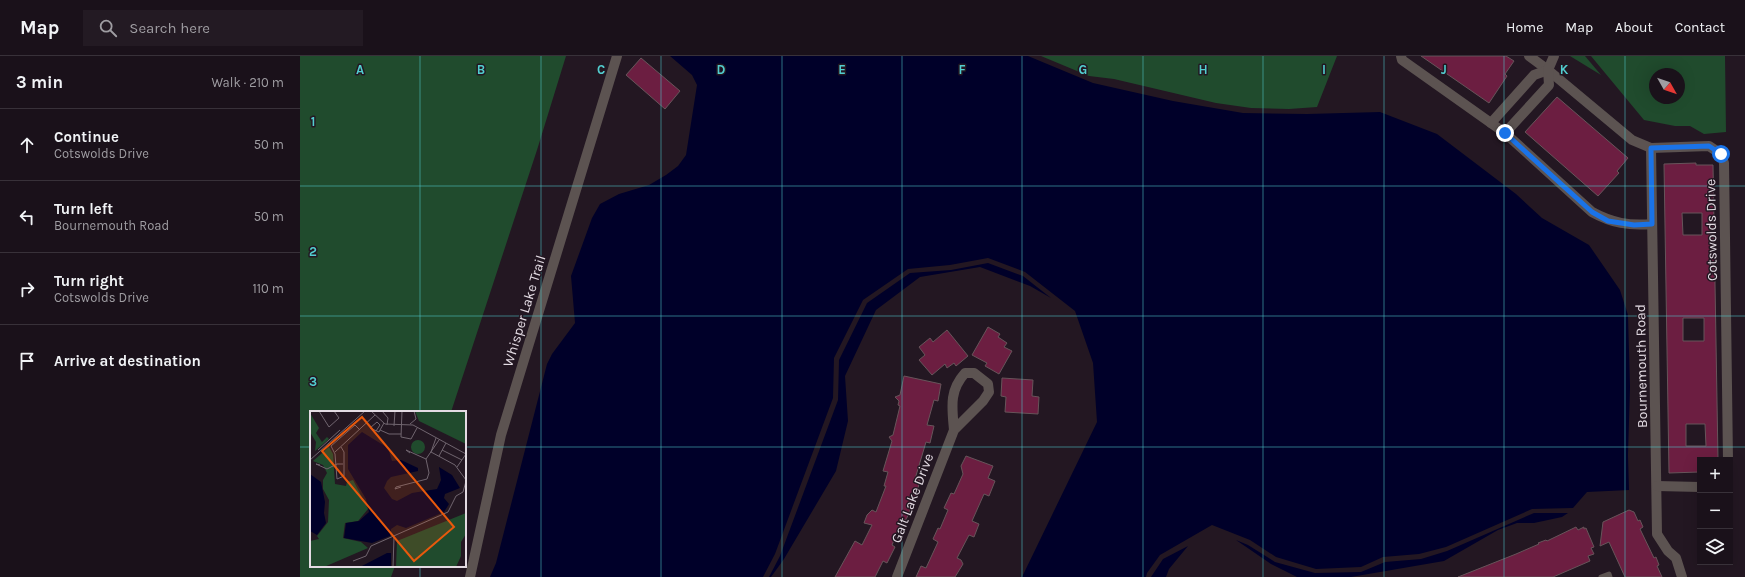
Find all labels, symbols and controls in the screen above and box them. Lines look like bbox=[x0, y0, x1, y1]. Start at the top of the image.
search box bbox=[83, 10, 363, 46]
text: Map bbox=[20, 17, 59, 39]
icon: search bbox=[97, 17, 119, 39]
text: Search here bbox=[129, 19, 210, 37]
text: Home bbox=[1506, 19, 1543, 36]
text: Map bbox=[1565, 19, 1593, 36]
text: About bbox=[1615, 19, 1653, 36]
text: Contact bbox=[1675, 19, 1725, 36]
text: A bbox=[356, 62, 364, 77]
text: B bbox=[477, 62, 485, 77]
text: C bbox=[597, 62, 605, 77]
text: D bbox=[717, 62, 726, 77]
text: E bbox=[838, 62, 846, 77]
text: F bbox=[958, 62, 966, 77]
text: G bbox=[1079, 62, 1087, 77]
text: H bbox=[1198, 62, 1208, 77]
text: I bbox=[1322, 62, 1326, 77]
text: J bbox=[1441, 62, 1447, 77]
text: K bbox=[1560, 62, 1569, 77]
north arrow bbox=[1649, 68, 1685, 104]
text: 3 min bbox=[16, 72, 63, 92]
text: Walk · 210 m bbox=[211, 75, 284, 90]
text: 1 bbox=[311, 114, 315, 129]
route end bbox=[1496, 124, 1514, 142]
text: Continue bbox=[54, 128, 119, 146]
icon: ahead bbox=[16, 134, 38, 156]
text: 50 m bbox=[254, 137, 284, 152]
route start bbox=[1712, 145, 1730, 163]
text: Cotswolds Drive bbox=[54, 146, 149, 161]
street label: Cotswolds Drive bbox=[1702, 179, 1721, 281]
text: Turn left bbox=[54, 200, 113, 218]
icon: left bbox=[16, 206, 38, 228]
text: 50 m bbox=[254, 209, 284, 224]
text: Bournemouth Road bbox=[54, 218, 169, 233]
text: 2 bbox=[309, 244, 317, 259]
street label: Whisper Lake Trail bbox=[499, 253, 550, 369]
text: Turn right bbox=[54, 272, 124, 290]
icon: right bbox=[16, 278, 38, 300]
text: 110 m bbox=[252, 281, 284, 296]
text: Cotswolds Drive bbox=[54, 290, 149, 305]
street label: Bournemouth Road bbox=[1632, 304, 1651, 428]
icon: arrive bbox=[16, 350, 38, 372]
text: Arrive at destination bbox=[54, 352, 201, 370]
text: 3 bbox=[309, 374, 317, 389]
inset map bbox=[310, 411, 466, 567]
street label: Galt Lake Drive bbox=[888, 451, 937, 545]
map controls bbox=[1697, 457, 1733, 565]
button: + bbox=[1697, 457, 1733, 493]
button: − bbox=[1697, 493, 1733, 529]
button: layers bbox=[1697, 529, 1733, 565]

